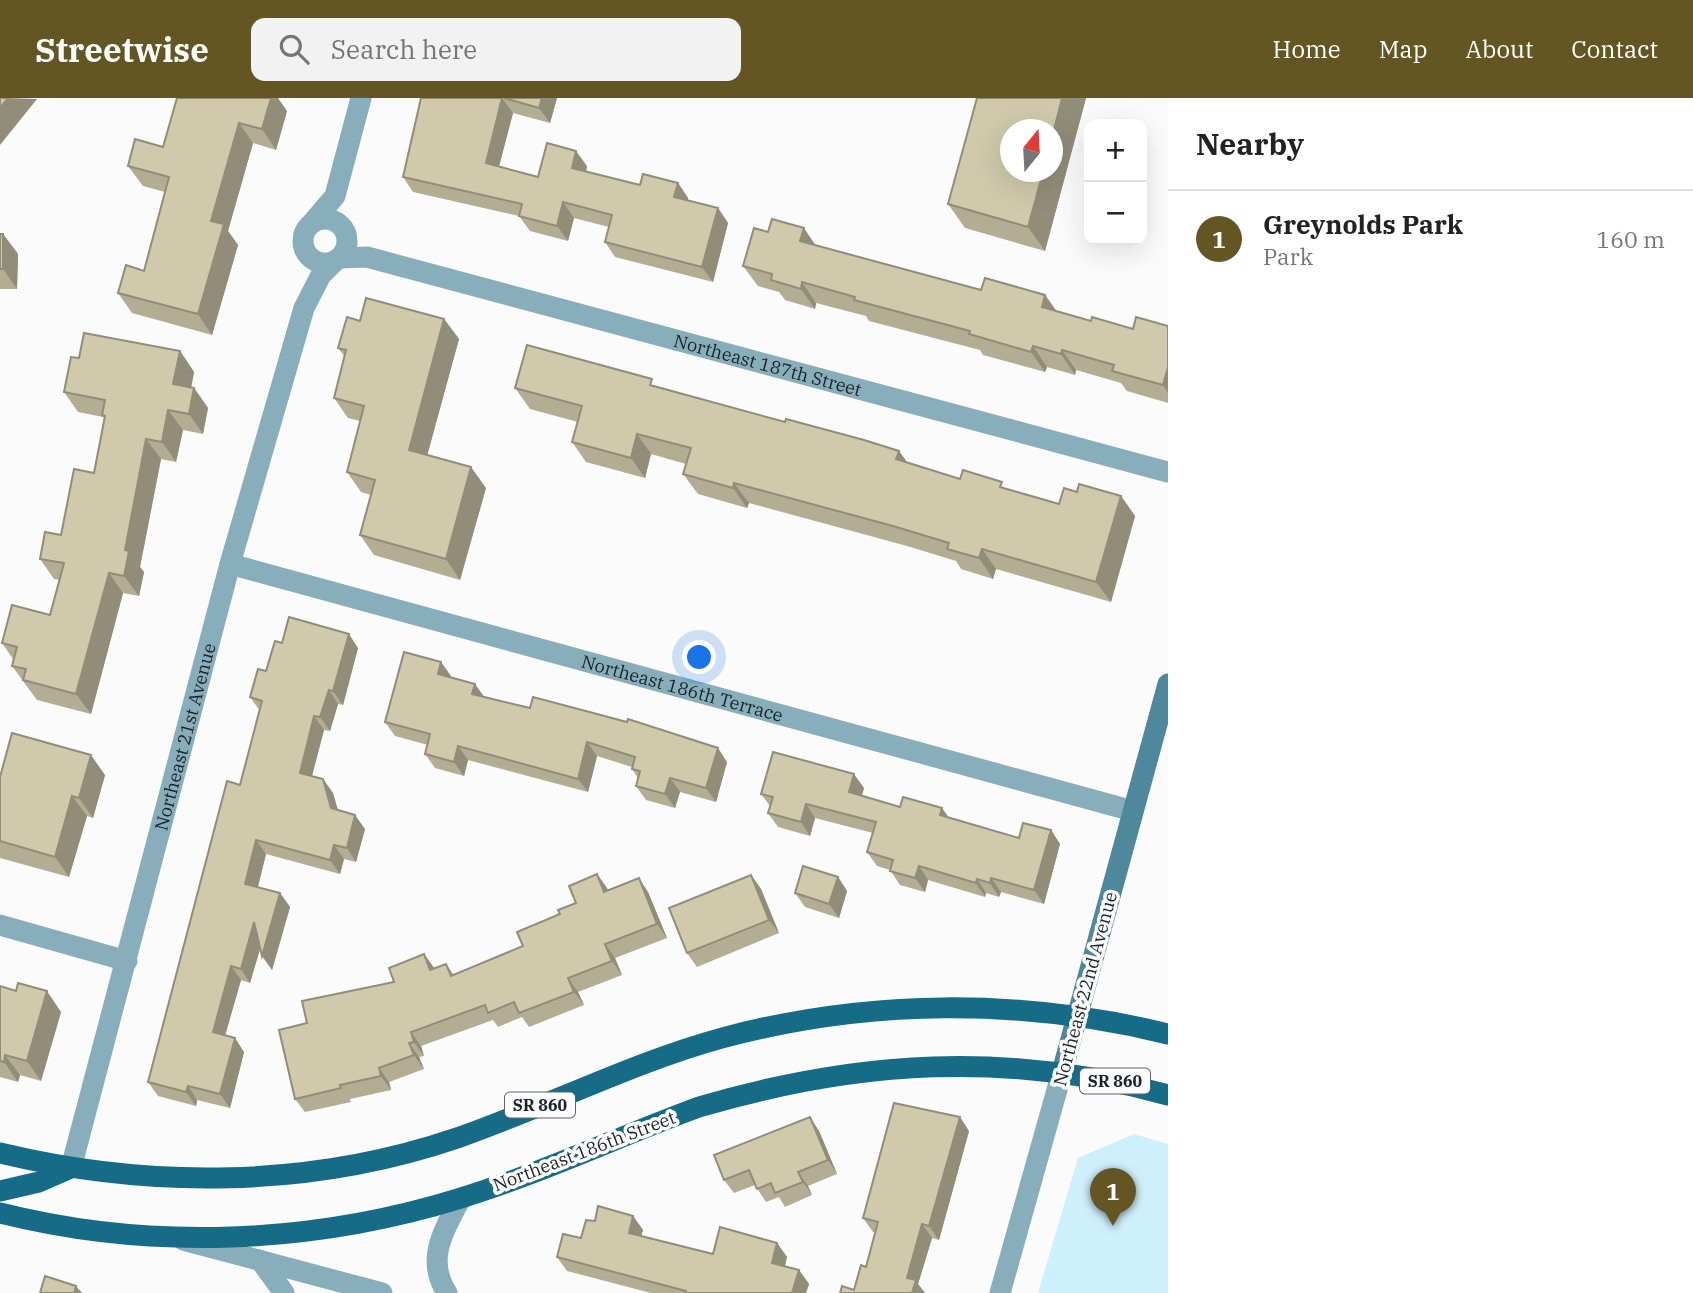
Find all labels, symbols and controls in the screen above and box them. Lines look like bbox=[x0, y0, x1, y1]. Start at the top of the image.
search box bbox=[251, 18, 741, 81]
text: Streetwise bbox=[35, 28, 209, 71]
icon: search bbox=[275, 30, 313, 68]
text: Search here bbox=[331, 32, 477, 66]
text: Home bbox=[1273, 33, 1341, 65]
text: Map bbox=[1379, 33, 1427, 65]
text: About bbox=[1465, 33, 1533, 65]
text: Contact bbox=[1571, 33, 1658, 65]
north arrow bbox=[1000, 119, 1063, 182]
map controls bbox=[1084, 119, 1147, 245]
button: + bbox=[1084, 119, 1147, 182]
text: Nearby bbox=[1196, 124, 1304, 163]
button: − bbox=[1084, 182, 1147, 245]
text: Greynolds Park bbox=[1263, 207, 1463, 241]
text: 1 bbox=[1212, 224, 1226, 254]
text: 160 m bbox=[1596, 224, 1665, 254]
text: Park bbox=[1263, 241, 1313, 271]
street label: Northeast 187th Street bbox=[671, 328, 864, 401]
your location bbox=[682, 640, 716, 674]
street label: Northeast 21st Avenue bbox=[149, 641, 220, 833]
street label: Northeast 186th Terrace bbox=[579, 649, 786, 726]
street label: Northeast 22nd Avenue bbox=[1048, 889, 1122, 1089]
road number: SR 860 bbox=[1080, 1068, 1150, 1093]
road number: SR 860 bbox=[505, 1093, 575, 1118]
street label: Northeast 186th Street bbox=[490, 1106, 678, 1196]
pin: 1 bbox=[1090, 1168, 1136, 1226]

